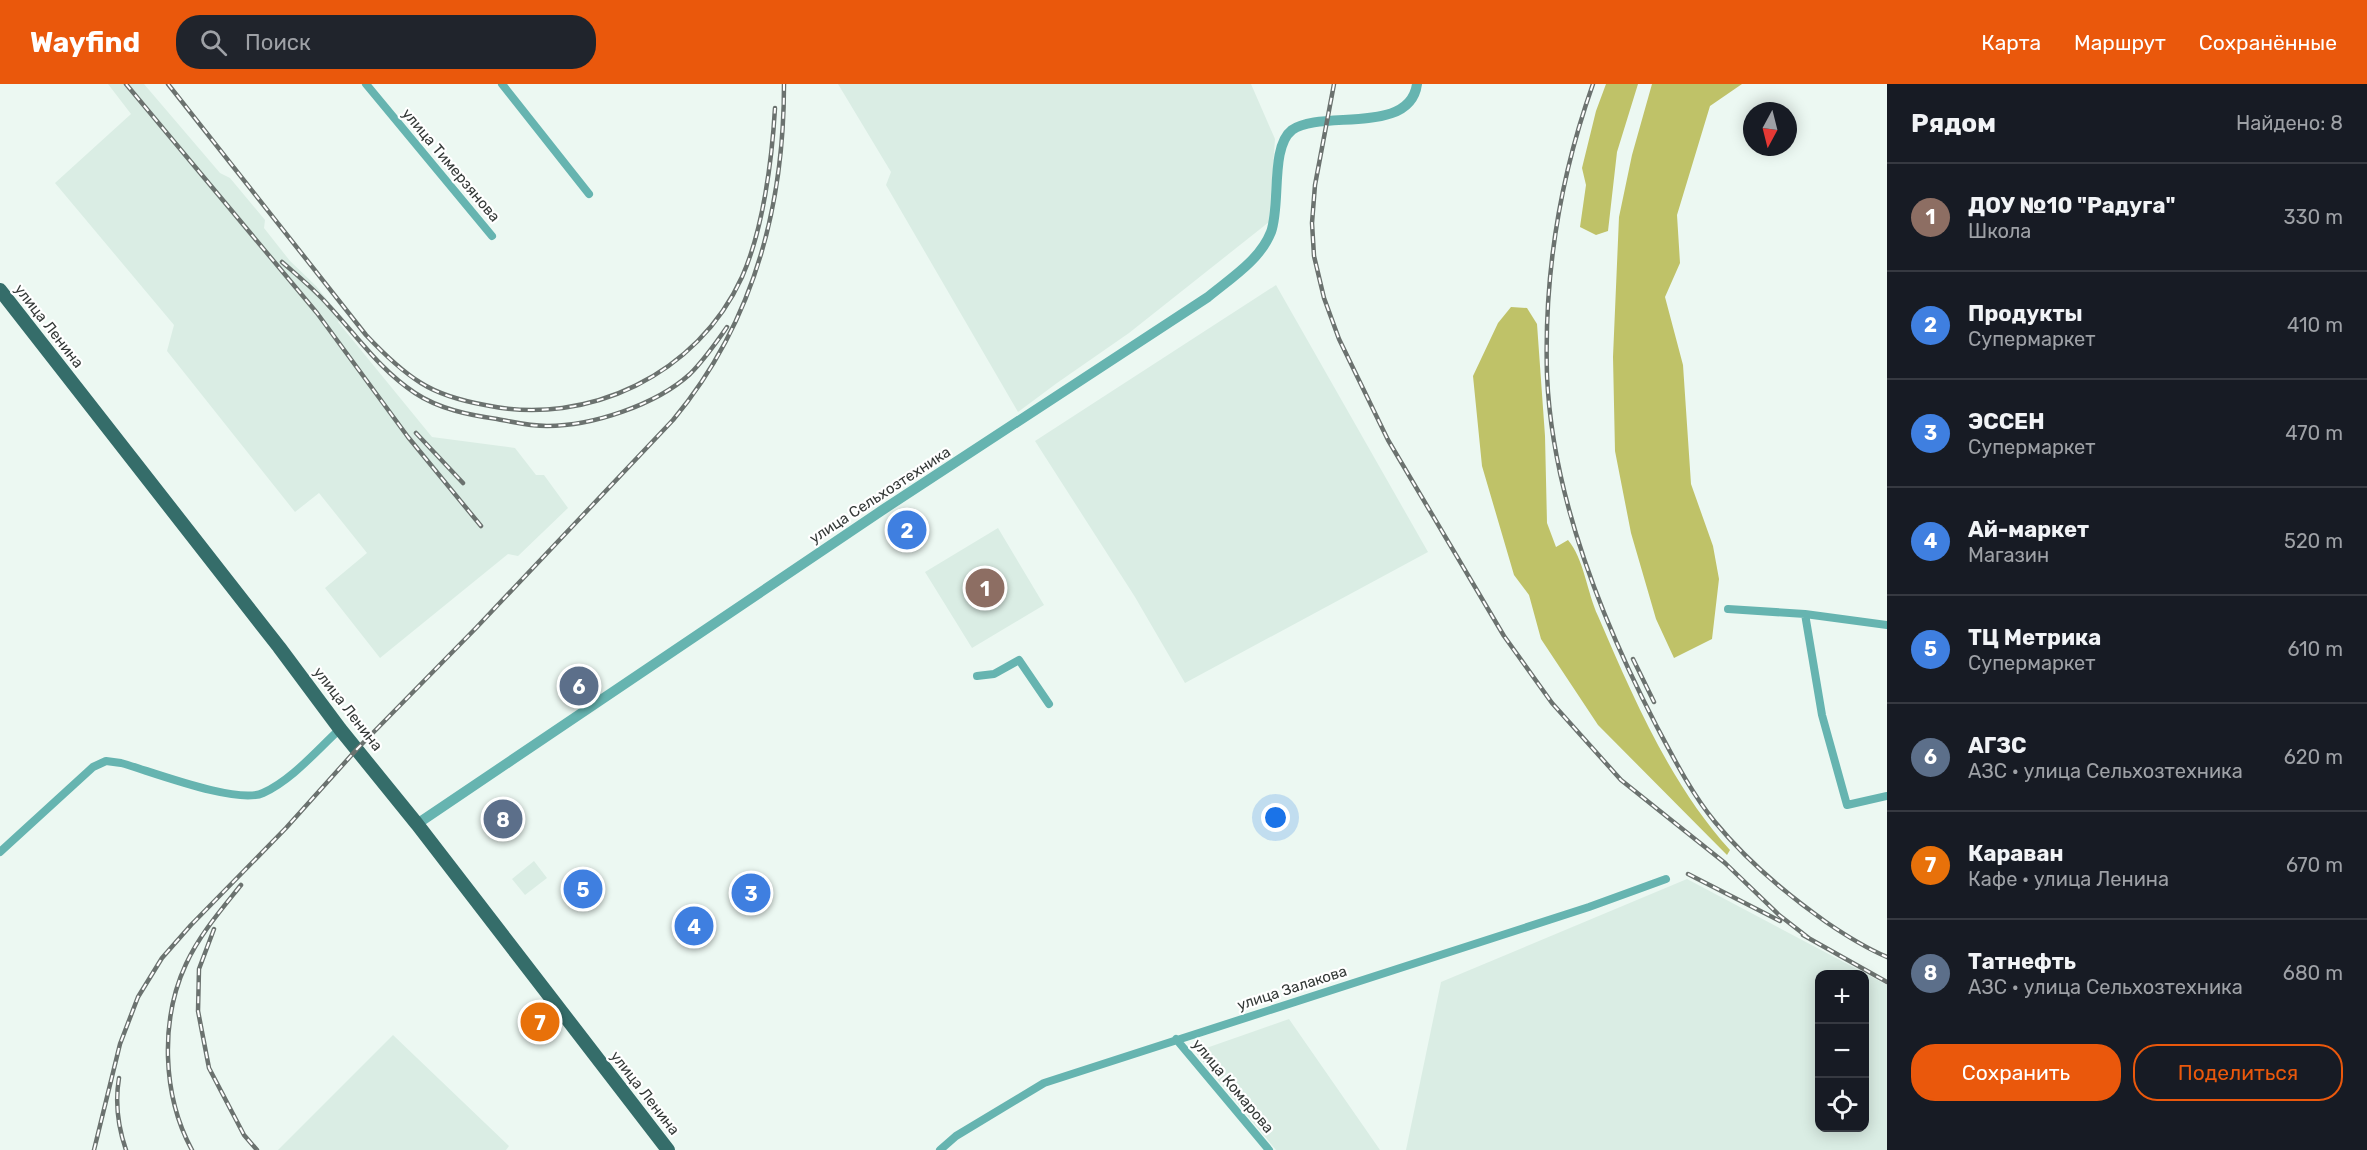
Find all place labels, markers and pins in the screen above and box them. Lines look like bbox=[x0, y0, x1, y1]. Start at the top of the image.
pin: 2 bbox=[888, 508, 926, 552]
pin: 1 bbox=[966, 566, 1004, 610]
pin: 6 bbox=[560, 664, 598, 708]
pin: 8 bbox=[484, 796, 522, 842]
pin: 5 bbox=[564, 866, 602, 912]
pin: 3 bbox=[732, 870, 771, 916]
pin: 4 bbox=[674, 904, 714, 948]
pin: 7 bbox=[520, 1000, 560, 1044]

